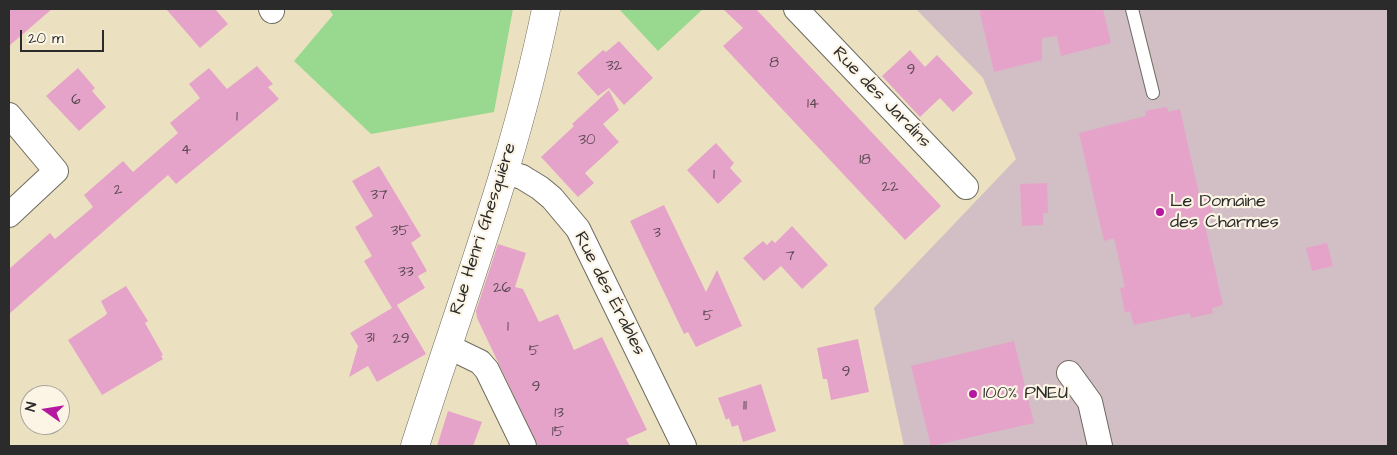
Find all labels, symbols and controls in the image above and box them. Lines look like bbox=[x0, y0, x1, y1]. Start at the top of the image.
scale bar bbox=[22, 20, 106, 52]
text: 20 m bbox=[28, 28, 64, 49]
street label: Rue des Jardins bbox=[827, 43, 935, 153]
house number: 8 bbox=[769, 55, 779, 73]
house number: 32 bbox=[606, 58, 622, 76]
house number: 9 bbox=[907, 62, 915, 80]
house number: 6 bbox=[71, 92, 81, 110]
house number: 14 bbox=[807, 96, 819, 114]
house number: 1 bbox=[236, 109, 238, 127]
house number: 30 bbox=[578, 132, 596, 150]
street label: Rue Henri Ghesquière bbox=[446, 141, 522, 317]
house number: 4 bbox=[181, 142, 191, 160]
house number: 18 bbox=[859, 152, 871, 170]
house number: 1 bbox=[713, 167, 715, 185]
house number: 22 bbox=[881, 179, 899, 197]
house number: 2 bbox=[114, 182, 122, 200]
house number: 37 bbox=[371, 187, 387, 205]
place label: Le Domaine des Charmes bbox=[1170, 191, 1279, 233]
marker: Le Domaine des Charmes bbox=[1154, 206, 1166, 218]
house number: 35 bbox=[391, 223, 409, 241]
house number: 3 bbox=[653, 225, 661, 243]
street label: Rue des Érables bbox=[569, 229, 649, 359]
house number: 7 bbox=[785, 248, 795, 266]
house number: 33 bbox=[398, 264, 414, 282]
house number: 26 bbox=[493, 280, 511, 298]
house number: 5 bbox=[703, 308, 713, 326]
house number: 1 bbox=[507, 319, 509, 337]
house number: 31 bbox=[365, 330, 375, 348]
house number: 29 bbox=[392, 331, 410, 349]
house number: 5 bbox=[529, 343, 539, 361]
house number: 9 bbox=[842, 364, 850, 382]
house number: 9 bbox=[532, 379, 540, 397]
place label: 100% PNEU bbox=[983, 383, 1068, 405]
north arrow bbox=[20, 385, 70, 435]
marker: 100% PNEU bbox=[967, 388, 979, 400]
house number: 11 bbox=[743, 398, 747, 416]
text: N bbox=[21, 400, 42, 413]
house number: 13 bbox=[554, 405, 564, 423]
house number: 15 bbox=[552, 424, 564, 442]

